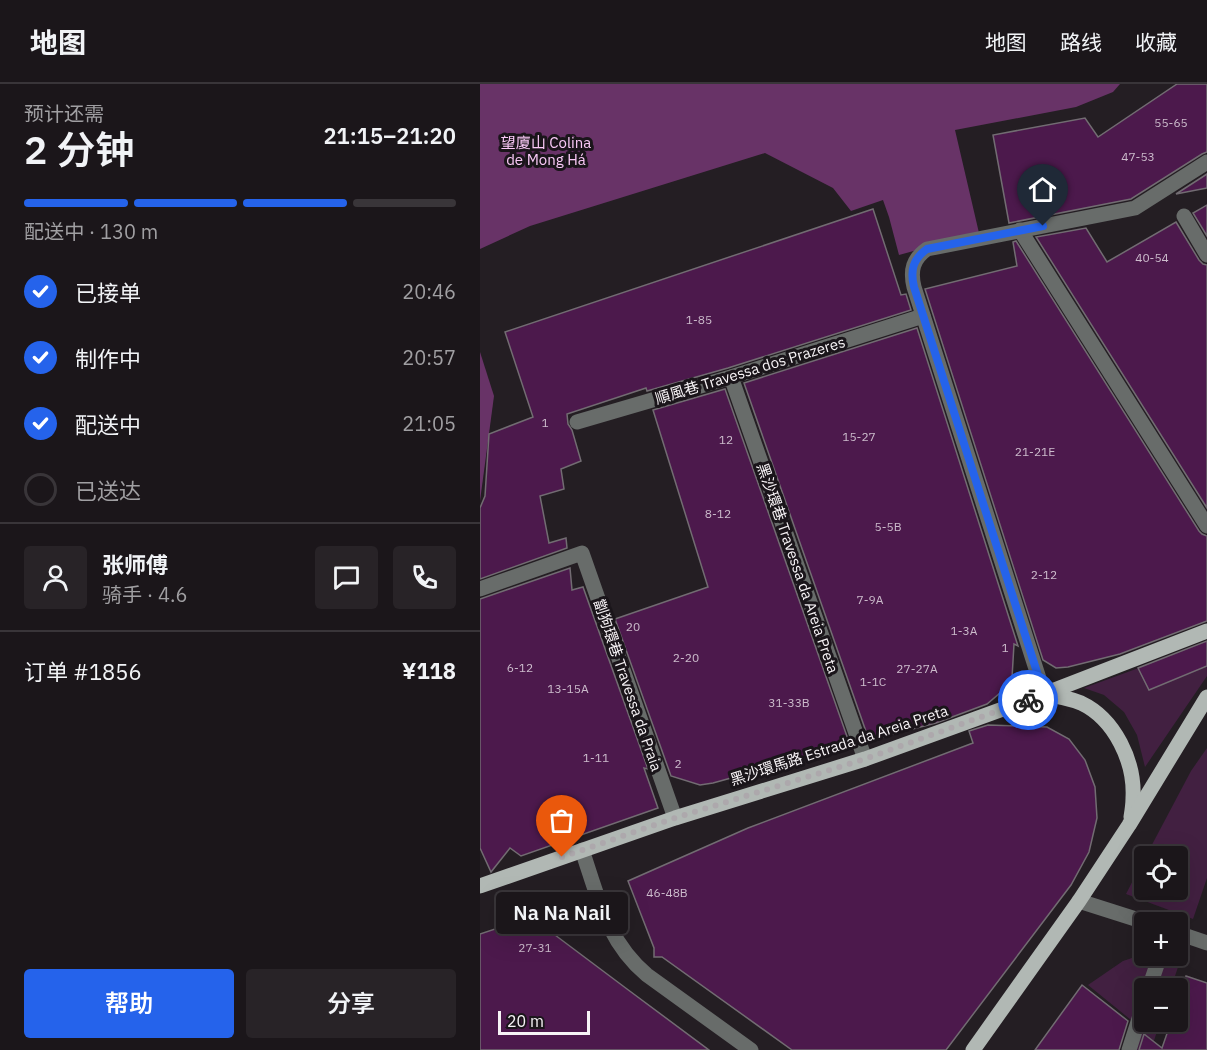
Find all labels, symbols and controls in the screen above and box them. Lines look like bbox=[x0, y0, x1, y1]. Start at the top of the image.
text: 地图 bbox=[30, 24, 86, 61]
text: 地图 bbox=[985, 28, 1027, 56]
text: 路线 bbox=[1060, 28, 1102, 56]
text: 收藏 bbox=[1135, 28, 1177, 56]
text: 预计还需 bbox=[24, 100, 104, 127]
house number: 55-65 bbox=[1154, 115, 1188, 130]
text: 21:15–21:20 bbox=[323, 121, 456, 150]
text: 2 分钟 bbox=[24, 124, 135, 175]
park label: 望廈山 Colina de Mong Há bbox=[501, 133, 591, 169]
house number: 47-53 bbox=[1121, 149, 1155, 164]
pin bbox=[1017, 164, 1068, 226]
icon: home bbox=[1026, 173, 1059, 206]
text: 配送中 · 130 m bbox=[24, 218, 158, 245]
house number: 40-54 bbox=[1135, 250, 1169, 265]
icon: check bbox=[24, 275, 57, 308]
text: 已接单 bbox=[75, 278, 141, 307]
text: 20:46 bbox=[402, 278, 456, 305]
house number: 1-85 bbox=[686, 312, 712, 327]
street label: 順風巷 Travessa dos Prazeres bbox=[653, 332, 847, 408]
icon: check bbox=[24, 341, 57, 374]
text: 制作中 bbox=[75, 344, 141, 373]
text: 20:57 bbox=[402, 344, 456, 371]
icon: check bbox=[24, 407, 57, 440]
text: 配送中 bbox=[75, 410, 141, 439]
text: 21:05 bbox=[402, 410, 456, 437]
house number: 1 bbox=[541, 415, 549, 430]
house number: 15-27 bbox=[842, 429, 876, 444]
house number: 12 bbox=[719, 432, 733, 447]
house number: 21-21E bbox=[1015, 444, 1055, 459]
street label: 黑沙環巷 Travessa da Areia Preta bbox=[753, 460, 843, 676]
text: 已送达 bbox=[75, 476, 141, 505]
house number: 8-12 bbox=[705, 506, 731, 521]
house number: 5-5B bbox=[874, 519, 902, 534]
button: person bbox=[24, 546, 87, 609]
button: chat bbox=[315, 546, 378, 609]
button: phone bbox=[393, 546, 456, 609]
text: 张师傅 bbox=[102, 550, 168, 579]
house number: 2-12 bbox=[1031, 567, 1057, 582]
text: 骑手 · 4.6 bbox=[102, 581, 187, 608]
house number: 7-9A bbox=[857, 592, 884, 607]
street label: 劏狗環巷 Travessa da Praia bbox=[590, 596, 666, 774]
house number: 20 bbox=[626, 619, 640, 634]
house number: 1-3A bbox=[951, 623, 978, 638]
house number: 1 bbox=[1001, 640, 1009, 655]
house number: 2-20 bbox=[673, 650, 699, 665]
text: ¥118 bbox=[402, 656, 456, 685]
text: 订单 #1856 bbox=[24, 657, 142, 686]
house number: 6-12 bbox=[507, 660, 533, 675]
house number: 27-27A bbox=[896, 661, 938, 676]
courier bbox=[998, 670, 1058, 730]
house number: 1-1C bbox=[860, 674, 887, 689]
house number: 13-15A bbox=[547, 681, 589, 696]
icon: bike bbox=[1012, 684, 1045, 717]
house number: 31-33B bbox=[768, 695, 810, 710]
street label: 黑沙環馬路 Estrada da Areia Preta bbox=[728, 701, 950, 789]
house number: 1-11 bbox=[583, 750, 609, 765]
house number: 2 bbox=[674, 756, 682, 771]
pin bbox=[536, 795, 587, 857]
icon: bag bbox=[545, 804, 578, 837]
map controls bbox=[1134, 846, 1188, 1032]
button: locate bbox=[1134, 846, 1188, 900]
house number: 46-48B bbox=[646, 885, 688, 900]
callout: Na Na Nail bbox=[496, 893, 628, 935]
text: Na Na Nail bbox=[513, 899, 611, 926]
button: + bbox=[1134, 912, 1188, 966]
house number: 27-31 bbox=[518, 940, 552, 955]
button: 帮助 bbox=[24, 969, 234, 1038]
button: 分享 bbox=[246, 969, 456, 1038]
button: − bbox=[1134, 978, 1188, 1032]
scale bar bbox=[498, 1008, 590, 1036]
text: 20 m bbox=[507, 1011, 544, 1031]

